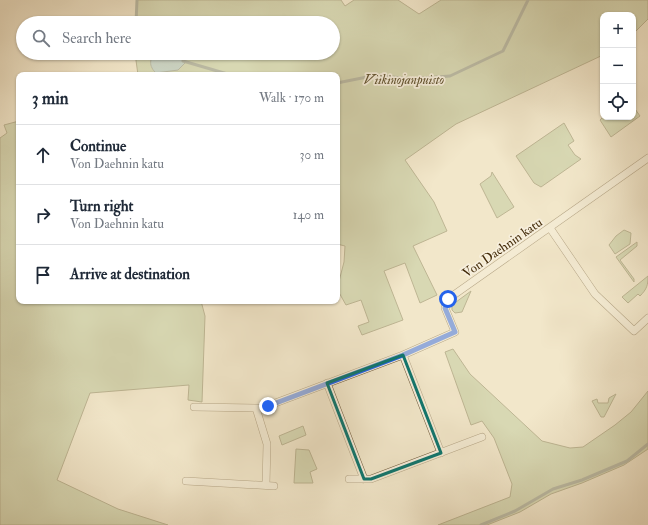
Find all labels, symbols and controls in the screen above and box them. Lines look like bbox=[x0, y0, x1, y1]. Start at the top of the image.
map controls bbox=[600, 12, 636, 120]
button: + bbox=[600, 12, 636, 48]
search box bbox=[16, 16, 340, 60]
icon: search bbox=[30, 27, 52, 49]
text: Search here bbox=[62, 29, 131, 48]
button: − bbox=[600, 48, 636, 84]
park label: Viikinojanpuisto bbox=[364, 72, 445, 88]
button: locate bbox=[600, 84, 636, 120]
text: 3 min bbox=[32, 88, 69, 109]
text: Walk · 170 m bbox=[259, 90, 324, 106]
text: Continue bbox=[70, 137, 126, 156]
icon: ahead bbox=[32, 144, 54, 166]
text: 30 m bbox=[300, 147, 324, 163]
text: Von Daehnin katu bbox=[70, 156, 164, 172]
text: Turn right bbox=[70, 197, 133, 216]
icon: right bbox=[32, 204, 54, 226]
text: 140 m bbox=[293, 207, 324, 223]
street label: Von Daehnin katu bbox=[459, 214, 546, 281]
text: Von Daehnin katu bbox=[70, 216, 164, 232]
icon: arrive bbox=[32, 264, 54, 286]
text: Arrive at destination bbox=[70, 265, 190, 284]
route start bbox=[439, 290, 457, 308]
route end bbox=[259, 397, 277, 415]

